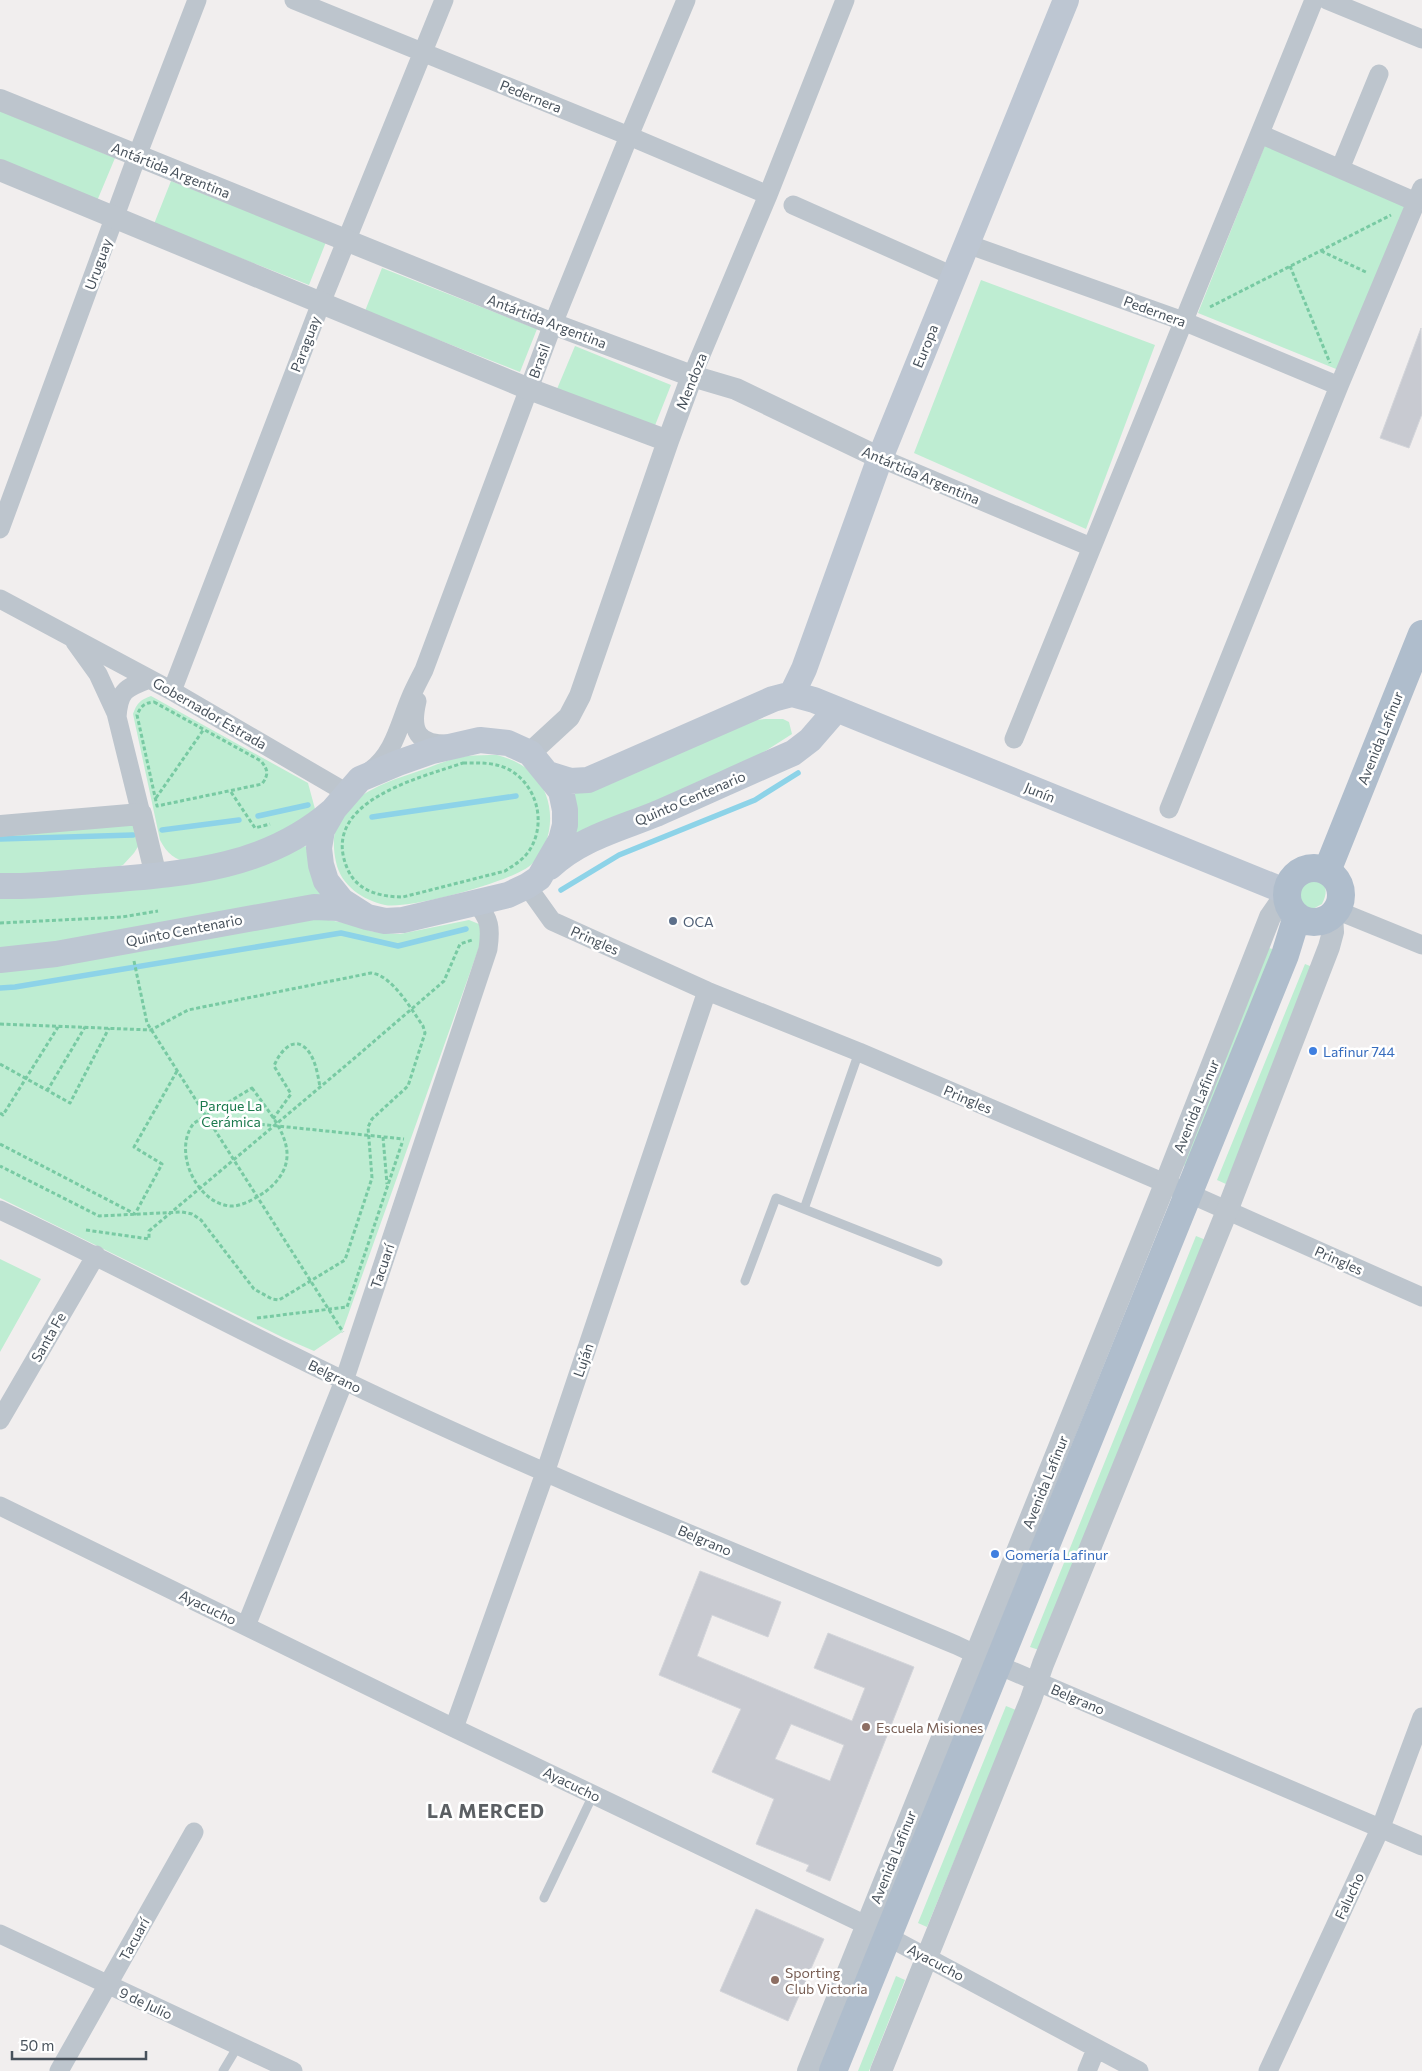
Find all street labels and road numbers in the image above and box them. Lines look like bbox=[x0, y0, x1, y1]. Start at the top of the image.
street label: Pedernera bbox=[498, 76, 564, 116]
street label: Antártida Argentina bbox=[109, 138, 233, 202]
street label: Uruguay bbox=[81, 236, 115, 292]
street label: Antártida Argentina bbox=[485, 290, 609, 352]
street label: Pedernera bbox=[1121, 292, 1189, 330]
street label: Paraguay bbox=[287, 314, 323, 374]
street label: Europa bbox=[909, 322, 941, 370]
street label: Brasil bbox=[525, 341, 553, 381]
street label: Mendoza bbox=[672, 350, 710, 412]
street label: Antártida Argentina bbox=[859, 442, 983, 508]
street label: Gobernador Estrada bbox=[150, 674, 270, 752]
street label: Avenida Lafinur bbox=[1354, 689, 1407, 787]
street label: Quinto Centenario bbox=[632, 767, 748, 829]
street label: Junín bbox=[1022, 778, 1058, 806]
street label: Quinto Centenario bbox=[124, 910, 244, 950]
street label: Pringles bbox=[568, 922, 622, 958]
street label: Avenida Lafinur bbox=[1170, 1057, 1223, 1155]
street label: Pringles bbox=[941, 1081, 995, 1117]
street label: Tacuarí bbox=[366, 1241, 398, 1291]
street label: Pringles bbox=[1312, 1242, 1366, 1278]
street label: Santa Fe bbox=[27, 1309, 69, 1365]
street label: Luján bbox=[569, 1341, 597, 1379]
street label: Belgrano bbox=[306, 1356, 364, 1396]
street label: Avenida Lafinur bbox=[1019, 1433, 1072, 1531]
street label: Belgrano bbox=[676, 1521, 734, 1559]
street label: Ayacucho bbox=[177, 1586, 239, 1628]
street label: Belgrano bbox=[1049, 1680, 1107, 1718]
street label: Ayacucho bbox=[541, 1763, 603, 1805]
street label: Avenida Lafinur bbox=[867, 1808, 920, 1906]
street label: Falucho bbox=[1331, 1870, 1367, 1922]
street label: Tacuarí bbox=[115, 1914, 153, 1963]
street label: Ayacucho bbox=[905, 1940, 967, 1984]
street label: 9 de Julio bbox=[117, 1983, 175, 2023]

